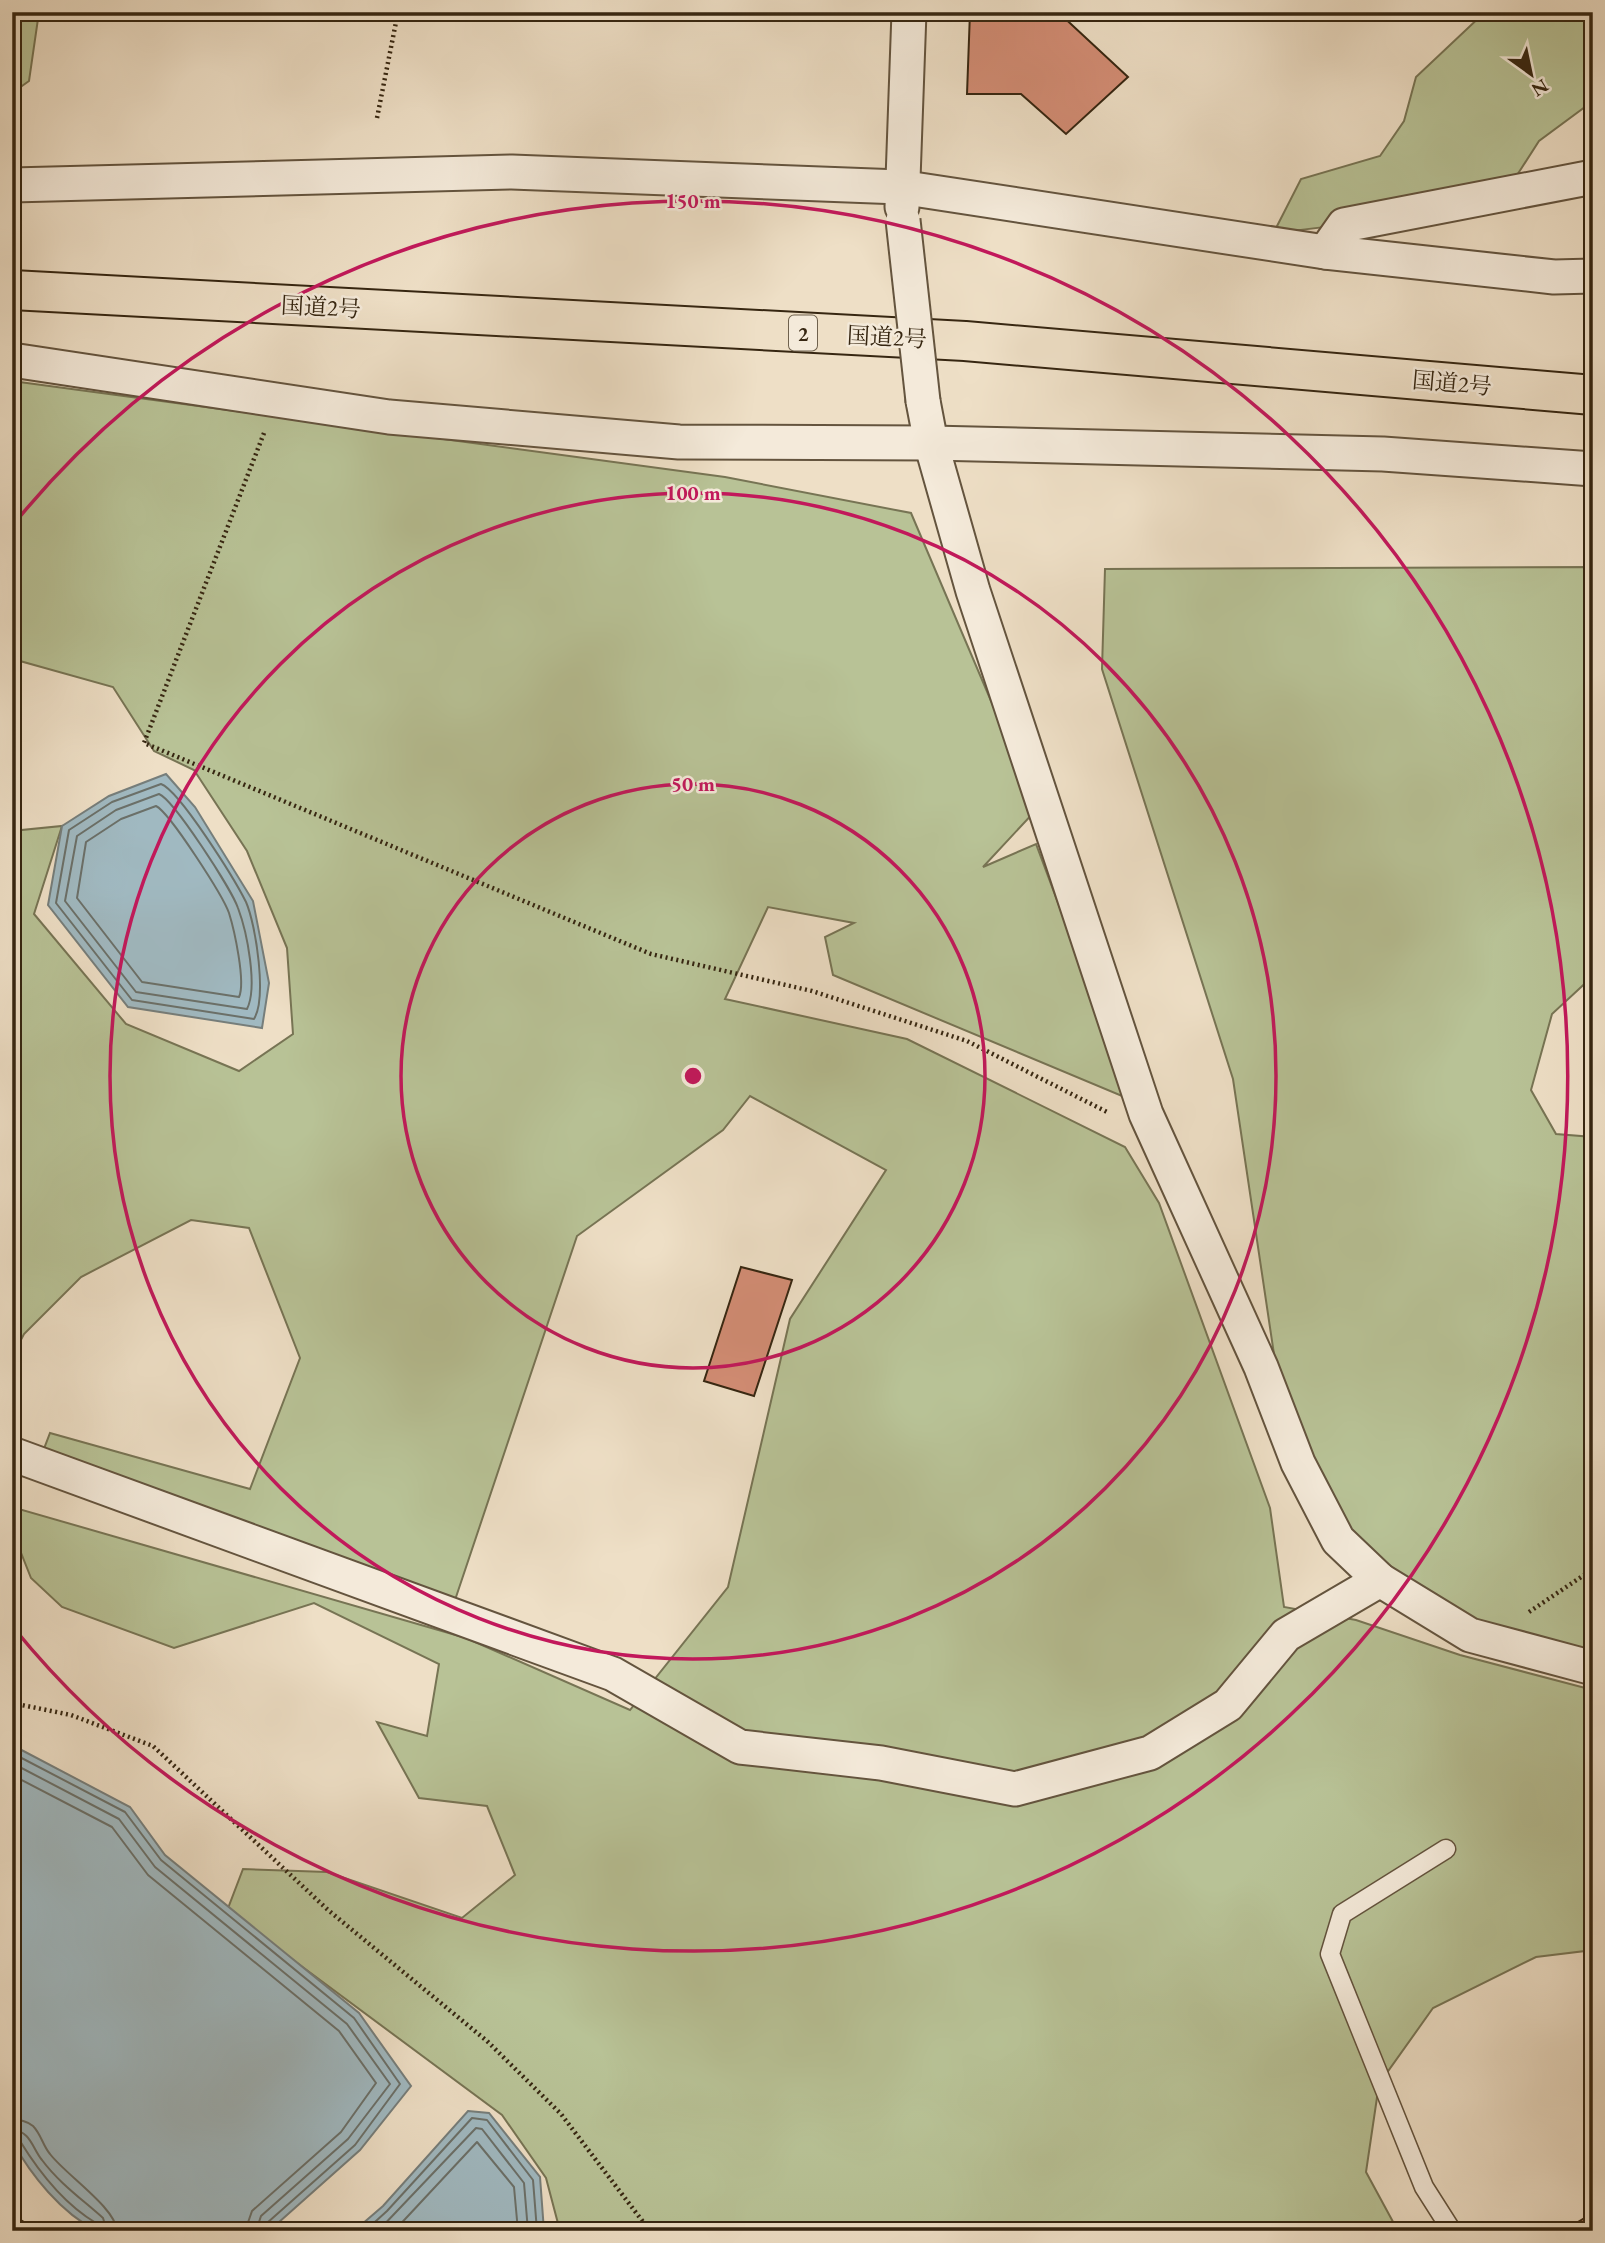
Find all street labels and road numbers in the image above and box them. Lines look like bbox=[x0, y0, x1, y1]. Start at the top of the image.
street label: 国道2号 bbox=[280, 290, 362, 324]
road number: 2 bbox=[789, 316, 817, 350]
street label: 国道2号 bbox=[846, 320, 928, 354]
street label: 国道2号 bbox=[1411, 365, 1493, 401]

